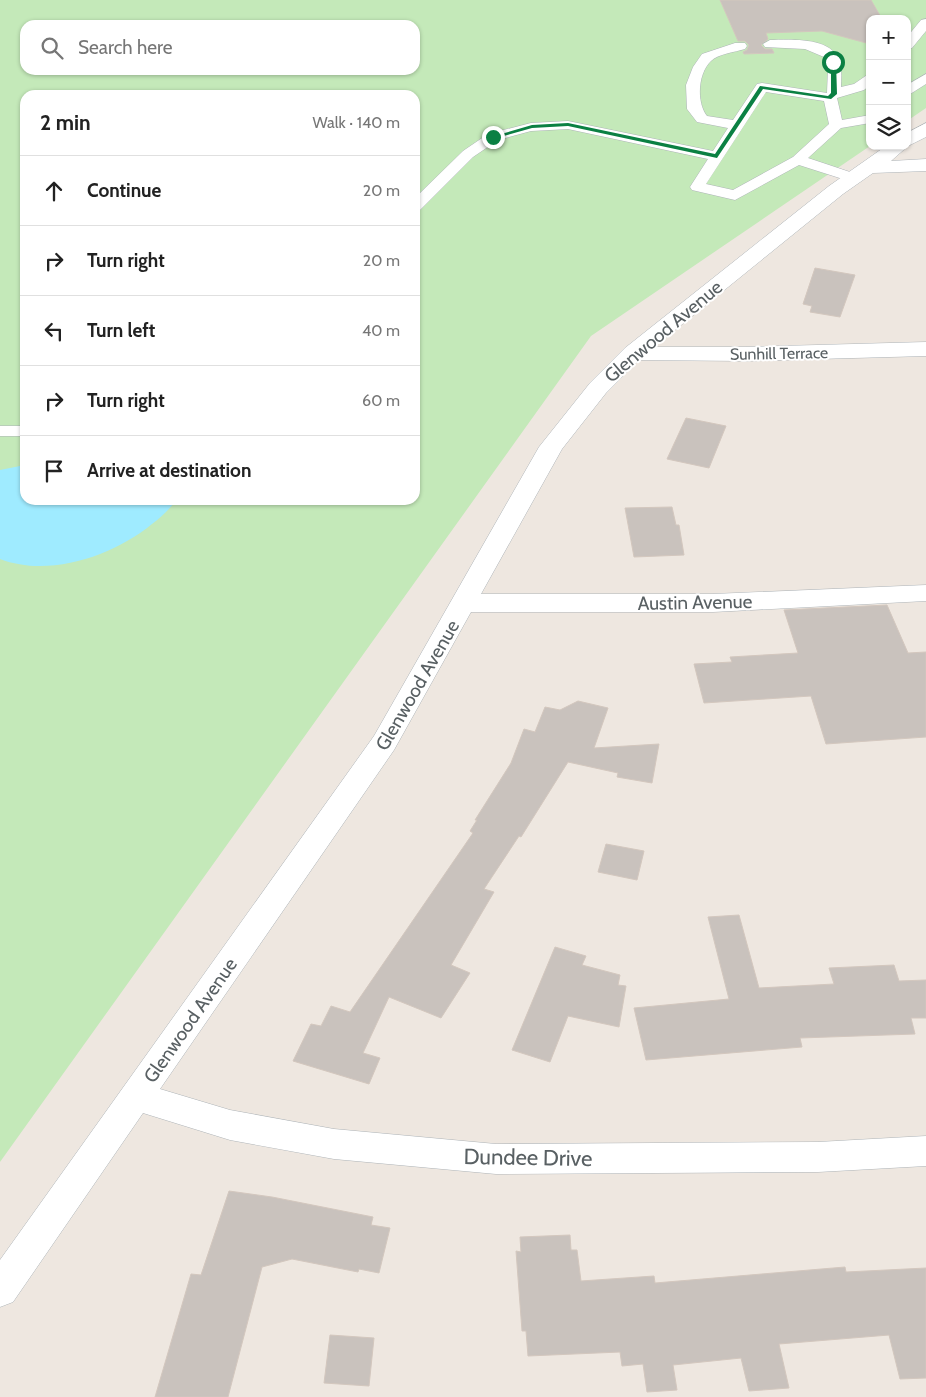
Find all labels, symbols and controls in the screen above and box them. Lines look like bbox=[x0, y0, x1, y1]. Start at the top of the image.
map controls bbox=[866, 15, 911, 150]
button: + bbox=[866, 15, 911, 60]
search box bbox=[20, 20, 420, 75]
icon: search bbox=[38, 34, 66, 62]
text: Search here bbox=[78, 36, 172, 59]
route start bbox=[822, 51, 845, 74]
button: − bbox=[866, 60, 911, 105]
button: layers bbox=[866, 105, 911, 150]
text: 2 min bbox=[40, 110, 91, 135]
text: Walk · 140 m bbox=[313, 113, 400, 132]
route end bbox=[482, 126, 505, 149]
icon: ahead bbox=[40, 177, 68, 205]
text: Continue bbox=[87, 179, 161, 202]
text: 20 m bbox=[363, 181, 400, 200]
icon: right bbox=[40, 247, 68, 275]
text: Turn right bbox=[87, 249, 165, 272]
text: 20 m bbox=[363, 251, 400, 270]
street label: Glenwood Avenue bbox=[600, 275, 727, 387]
icon: left bbox=[40, 317, 68, 345]
text: Turn left bbox=[87, 319, 155, 342]
text: 40 m bbox=[362, 321, 400, 340]
street label: Sunhill Terrace bbox=[730, 343, 828, 364]
icon: right bbox=[40, 387, 68, 415]
text: Turn right bbox=[87, 389, 165, 412]
text: 60 m bbox=[362, 391, 400, 410]
icon: arrive bbox=[40, 457, 68, 485]
text: Arrive at destination bbox=[87, 459, 251, 482]
street label: Austin Avenue bbox=[637, 590, 753, 615]
street label: Glenwood Avenue bbox=[371, 616, 464, 755]
street label: Glenwood Avenue bbox=[139, 953, 242, 1087]
street label: Dundee Drive bbox=[463, 1143, 593, 1172]

